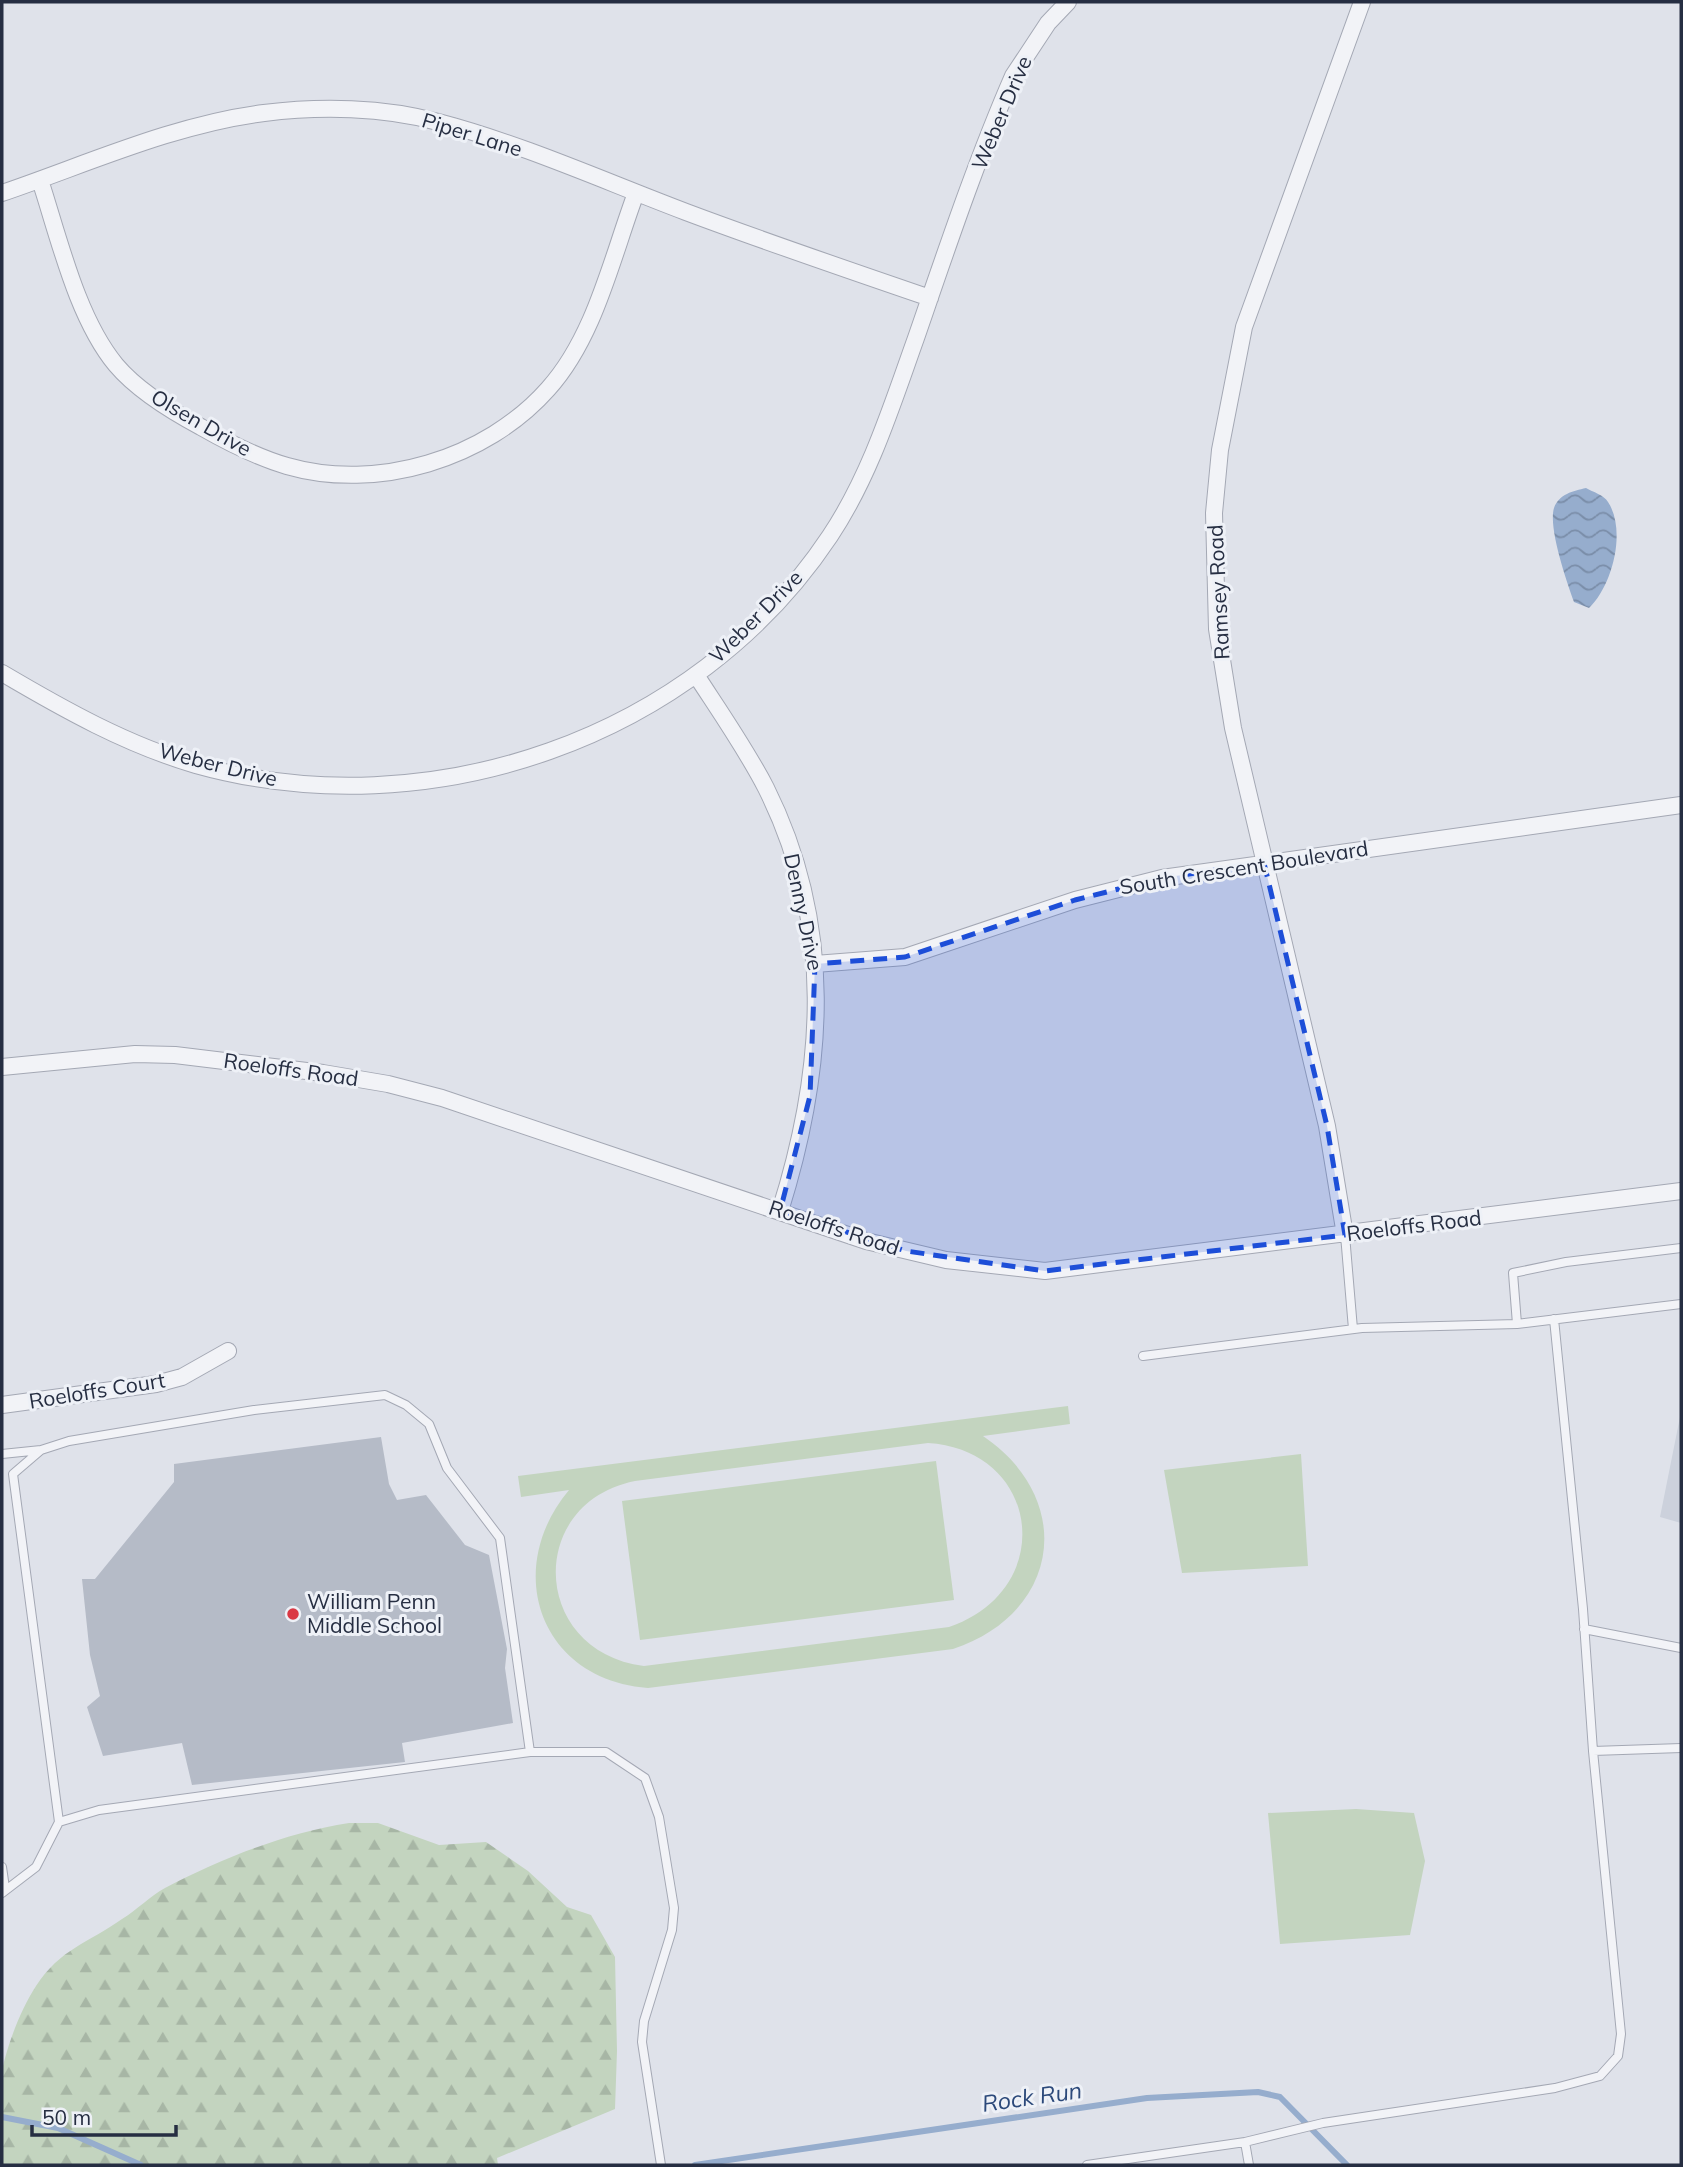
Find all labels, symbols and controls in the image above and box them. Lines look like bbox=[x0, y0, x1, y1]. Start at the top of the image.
street label: Weber Drive bbox=[965, 52, 1037, 174]
street label: Piper Lane bbox=[419, 106, 526, 162]
street label: Olsen Drive bbox=[147, 383, 256, 461]
street label: Ramsey Road bbox=[1201, 524, 1235, 660]
street label: Weber Drive bbox=[703, 564, 807, 668]
street label: Weber Drive bbox=[156, 737, 280, 791]
street label: South Crescent Boulevard bbox=[1118, 835, 1370, 899]
street label: Denny Drive bbox=[779, 851, 829, 973]
street label: Roeloffs Road bbox=[222, 1047, 360, 1091]
street label: Roeloffs Road bbox=[766, 1194, 903, 1260]
street label: Roeloffs Road bbox=[1345, 1204, 1483, 1246]
street label: Roeloffs Court bbox=[27, 1366, 167, 1414]
place label: William Penn Middle School bbox=[307, 1588, 442, 1638]
marker: William Penn Middle School bbox=[285, 1606, 301, 1622]
water label: Rock Run bbox=[980, 2075, 1084, 2118]
scale bar bbox=[32, 2094, 175, 2138]
text: 50 m bbox=[42, 2104, 91, 2130]

